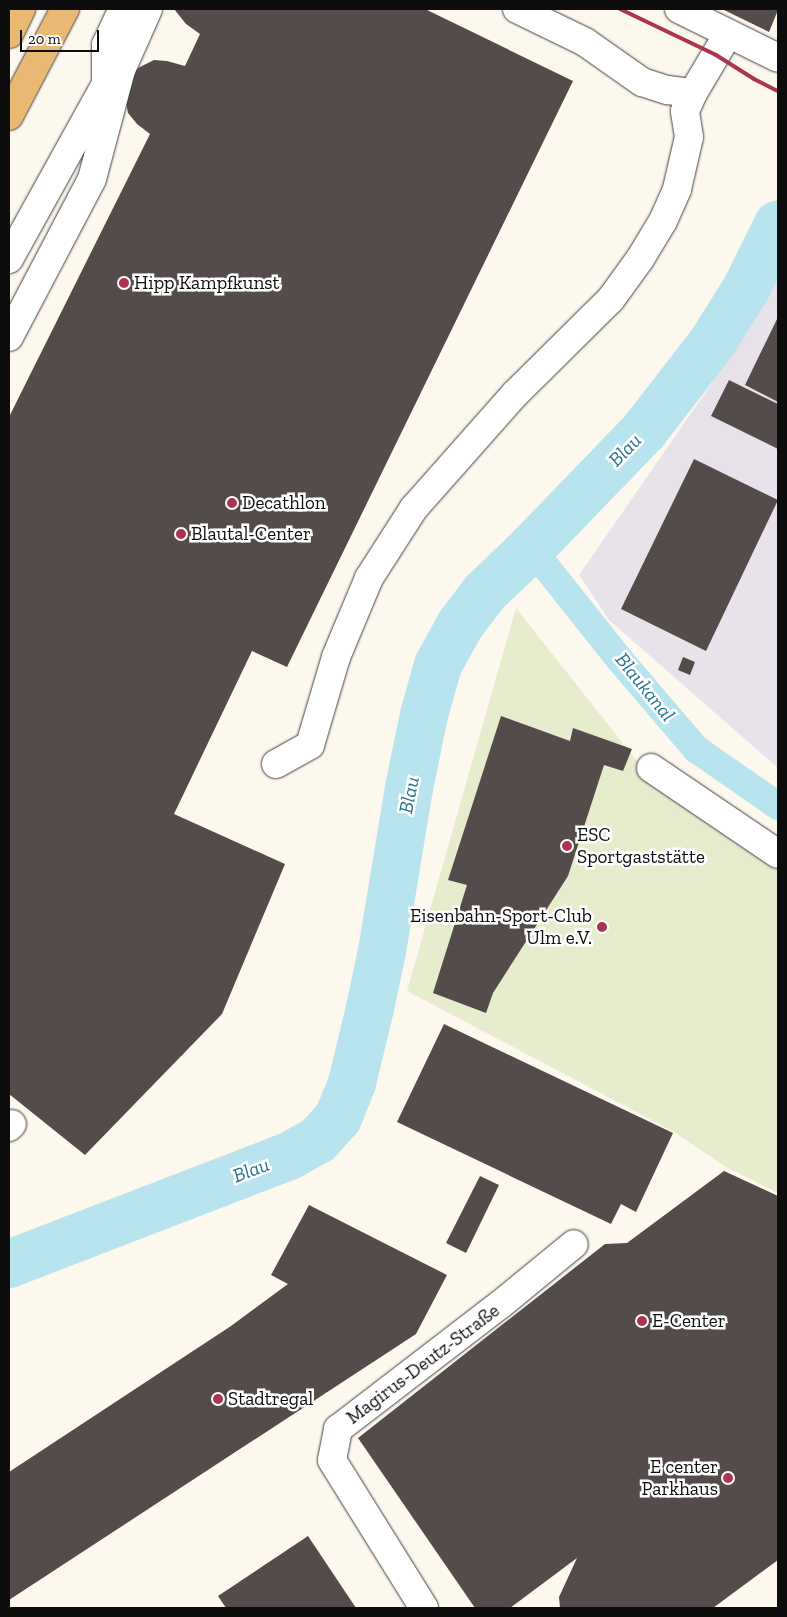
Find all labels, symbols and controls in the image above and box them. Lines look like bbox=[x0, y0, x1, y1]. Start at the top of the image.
scale bar bbox=[22, 20, 101, 52]
text: 20 m bbox=[28, 30, 61, 48]
place label: Hipp Kampfkunst bbox=[134, 272, 280, 294]
marker: Hipp Kampfkunst bbox=[118, 277, 130, 289]
water label: Blau bbox=[603, 428, 647, 472]
place label: Decathlon bbox=[242, 492, 326, 514]
marker: Decathlon bbox=[226, 497, 238, 509]
place label: Blautal-Center bbox=[191, 523, 311, 545]
marker: Blautal-Center bbox=[175, 528, 187, 540]
water label: Blaukanal bbox=[610, 648, 680, 726]
water label: Blau bbox=[394, 775, 424, 815]
place label: ESC Sportgaststätte bbox=[577, 824, 705, 868]
marker: ESC Sportgaststätte bbox=[561, 840, 573, 852]
place label: Eisenbahn-Sport-Club Ulm e.V. bbox=[410, 905, 592, 949]
marker: Eisenbahn-Sport-Club Ulm e.V. bbox=[596, 921, 608, 933]
water label: Blau bbox=[229, 1152, 273, 1188]
street label: Magirus-Deutz-Straße bbox=[342, 1299, 504, 1429]
place label: E-Center bbox=[652, 1310, 726, 1332]
marker: E-Center bbox=[636, 1315, 648, 1327]
place label: Stadtregal bbox=[228, 1388, 313, 1410]
marker: Stadtregal bbox=[212, 1393, 224, 1405]
place label: E center Parkhaus bbox=[641, 1456, 718, 1500]
marker: E center Parkhaus bbox=[722, 1472, 734, 1484]

